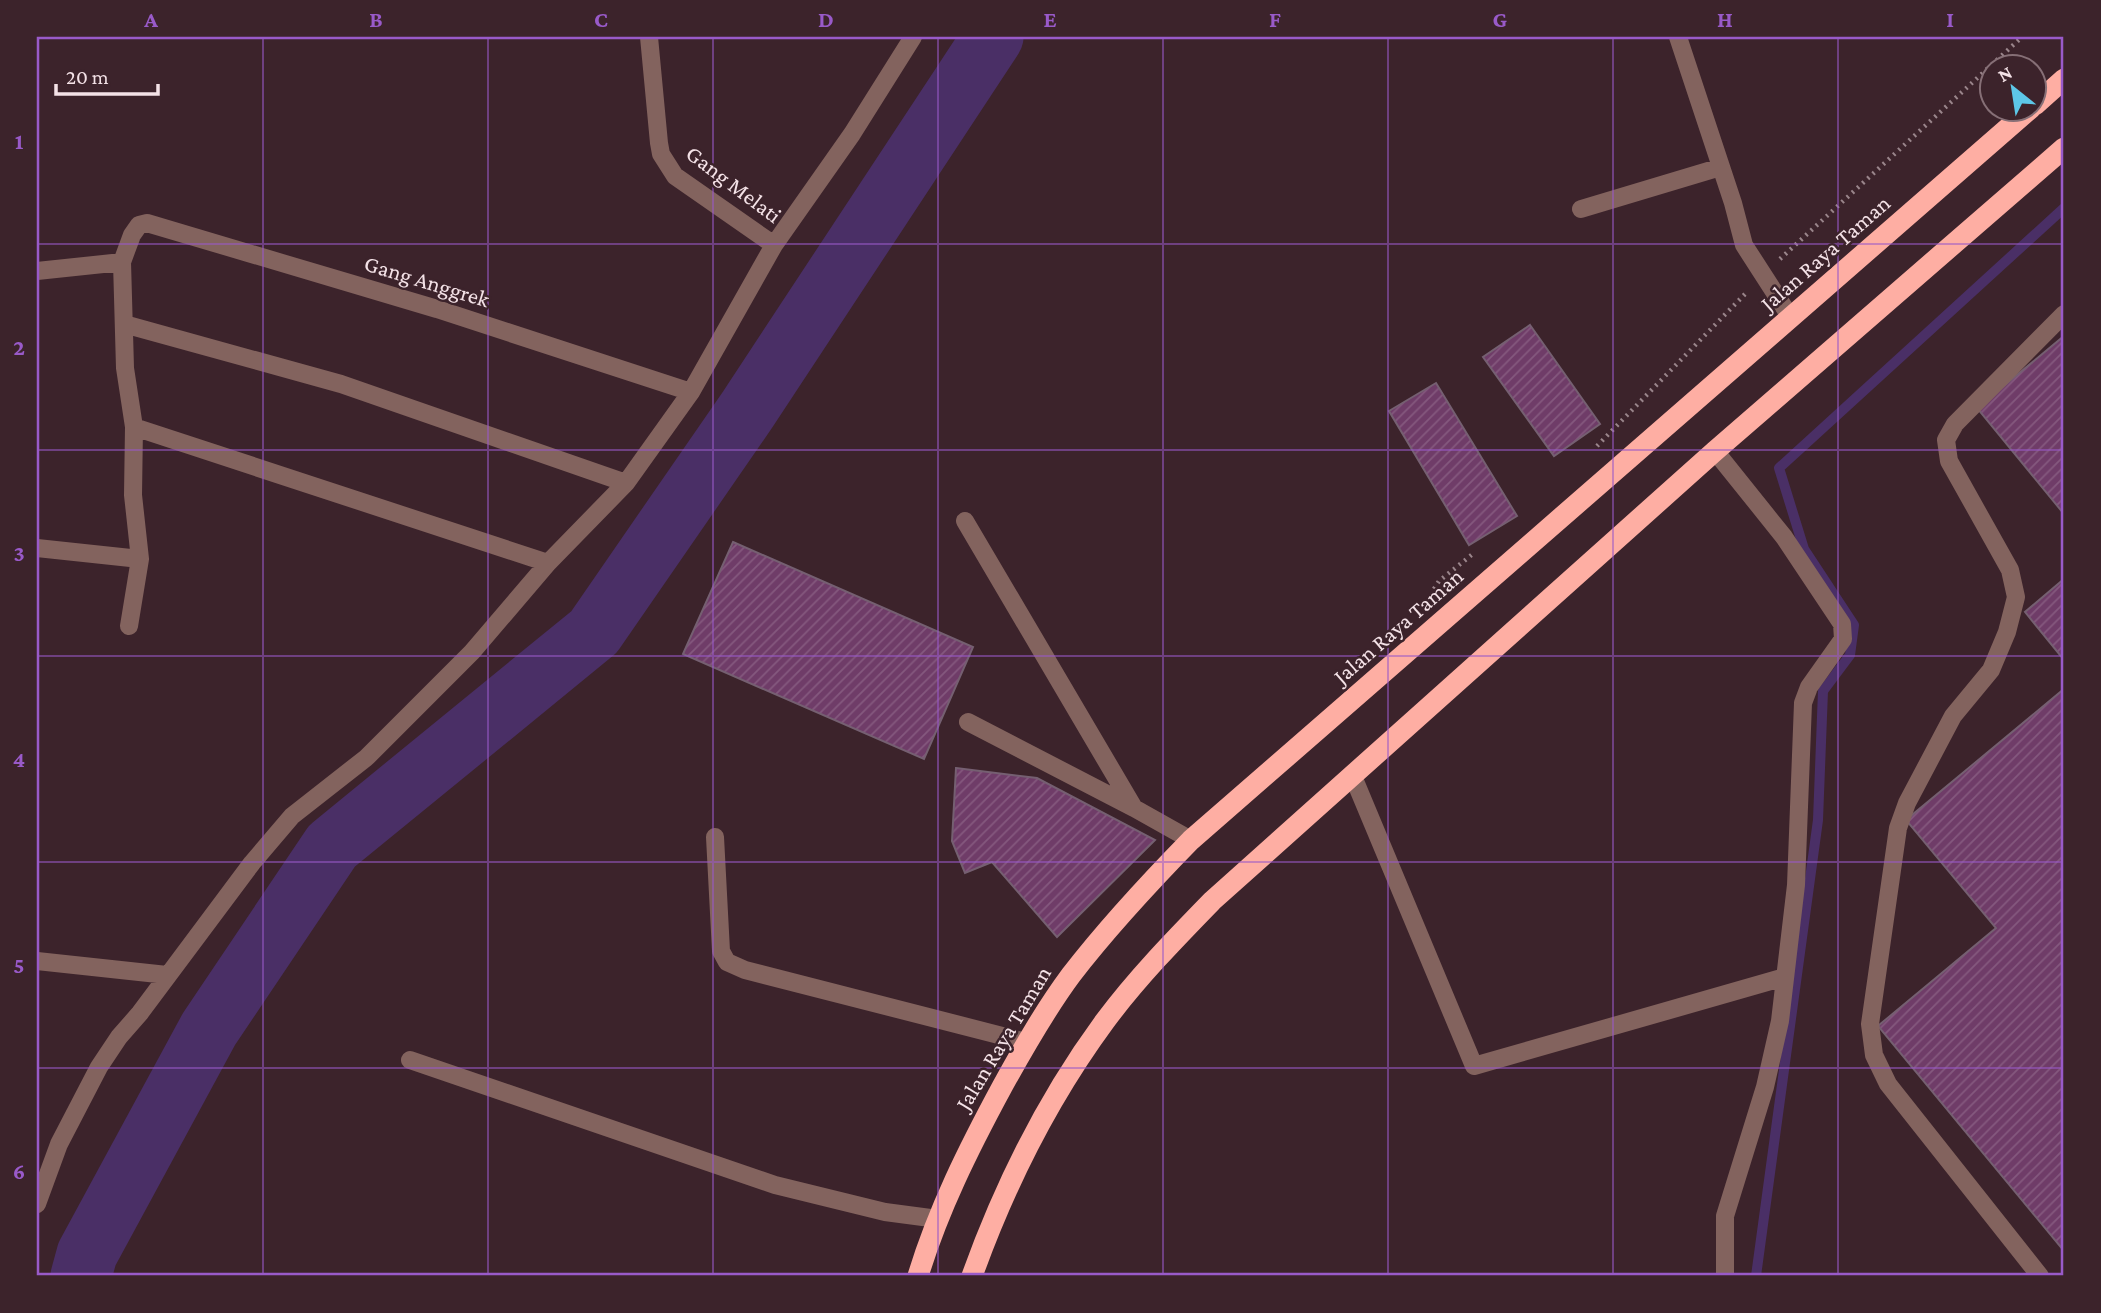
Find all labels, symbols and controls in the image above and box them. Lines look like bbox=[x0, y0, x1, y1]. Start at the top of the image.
text: A bbox=[143, 6, 158, 32]
text: B bbox=[369, 6, 383, 32]
text: C bbox=[594, 6, 608, 32]
text: D bbox=[818, 6, 834, 32]
text: E bbox=[1043, 6, 1057, 32]
text: F bbox=[1269, 6, 1281, 32]
text: G bbox=[1493, 6, 1508, 32]
text: H bbox=[1717, 6, 1733, 32]
text: I bbox=[1946, 6, 1954, 32]
scale bar bbox=[56, 52, 158, 96]
north arrow bbox=[1979, 52, 2048, 122]
text: N bbox=[1994, 61, 2016, 86]
text: 20 m bbox=[66, 65, 109, 89]
text: 1 bbox=[15, 128, 24, 154]
street label: Gang Melati bbox=[681, 140, 787, 228]
street label: Jalan Raya Taman bbox=[1753, 190, 1895, 318]
street label: Gang Anggrek bbox=[361, 250, 493, 312]
text: 2 bbox=[13, 334, 25, 360]
text: 3 bbox=[13, 540, 25, 566]
street label: Jalan Raya Taman bbox=[1326, 563, 1468, 691]
text: 4 bbox=[13, 746, 25, 772]
text: 5 bbox=[13, 952, 25, 978]
street label: Jalan Raya Taman bbox=[949, 961, 1056, 1116]
text: 6 bbox=[13, 1158, 25, 1184]

